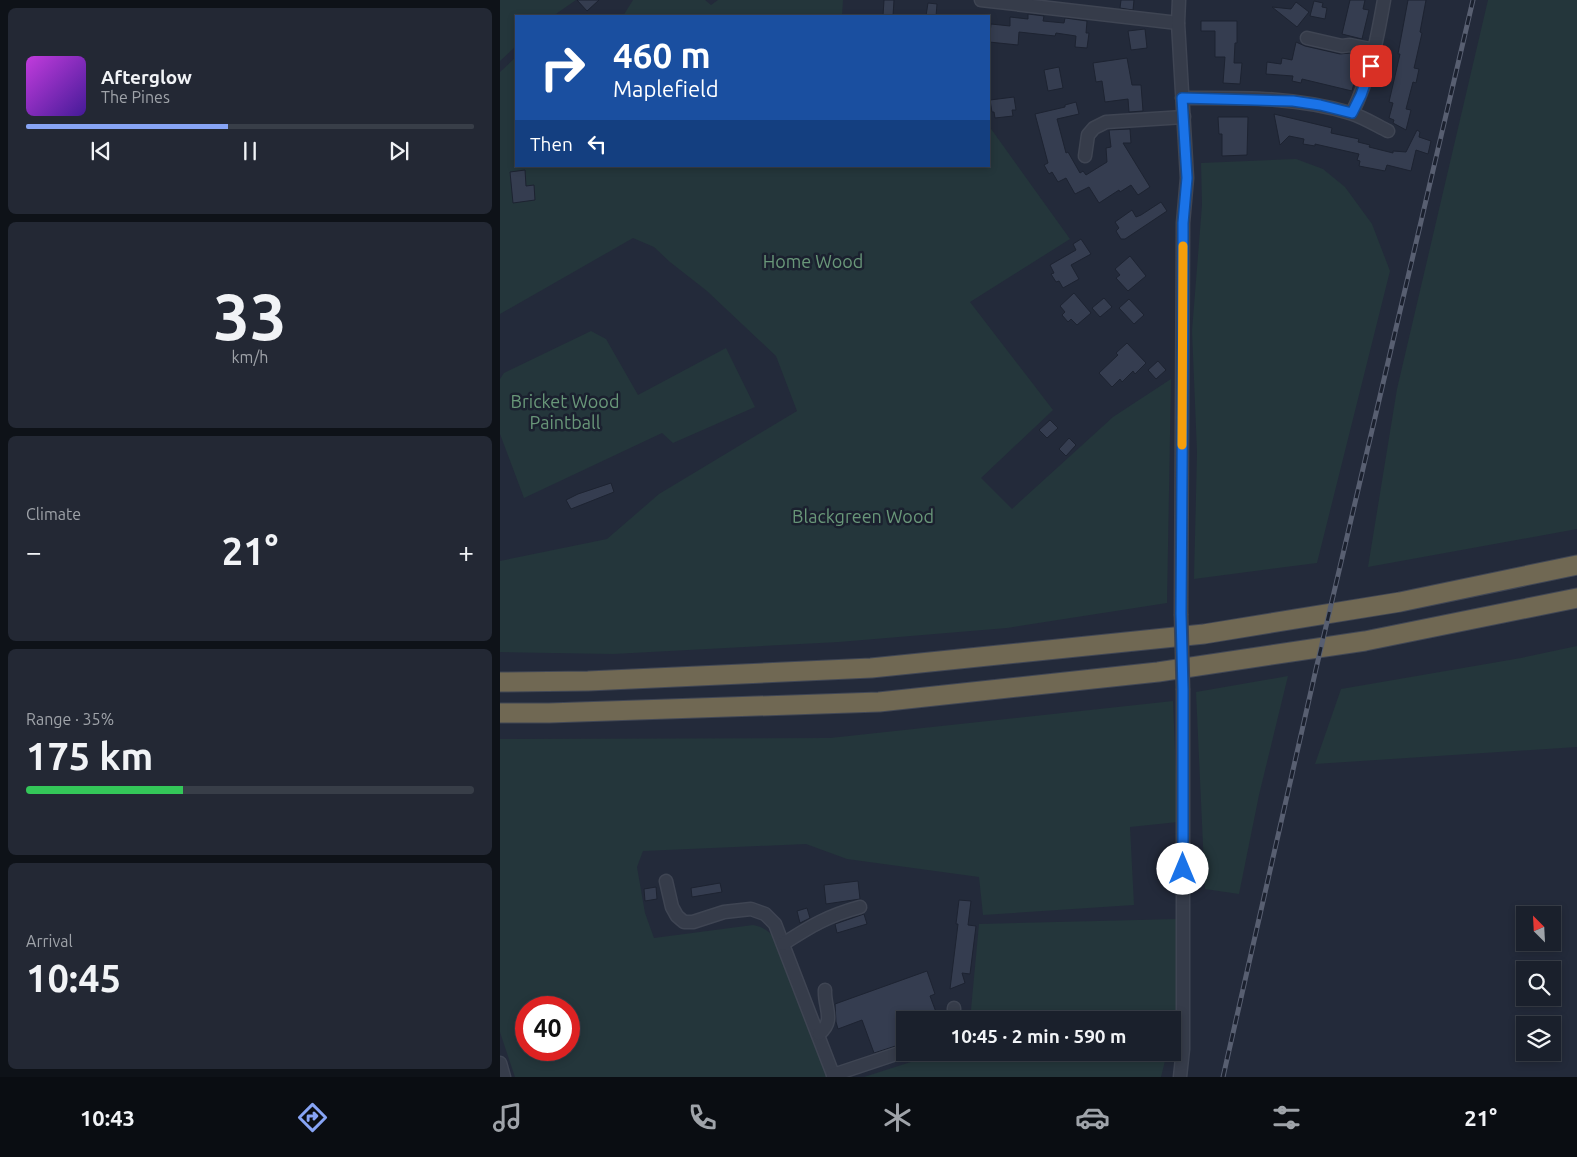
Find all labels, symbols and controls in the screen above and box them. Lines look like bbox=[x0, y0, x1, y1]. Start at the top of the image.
icon: right bbox=[530, 35, 595, 100]
text: 460 m bbox=[613, 35, 711, 75]
pin bbox=[1350, 45, 1392, 87]
icon: arrive bbox=[1357, 52, 1385, 80]
text: Afterglow bbox=[101, 66, 192, 88]
text: Maplefield bbox=[613, 76, 719, 101]
text: The Pines bbox=[101, 88, 170, 106]
icon: left bbox=[583, 130, 611, 158]
text: Then bbox=[530, 133, 573, 155]
icon: previous bbox=[87, 137, 115, 165]
icon: pause bbox=[236, 137, 264, 165]
icon: next bbox=[385, 137, 413, 165]
park label: Home Wood bbox=[763, 251, 863, 271]
text: 33 bbox=[213, 279, 287, 352]
text: km/h bbox=[232, 348, 268, 366]
park label: Bricket Wood Paintball bbox=[511, 391, 619, 432]
text: Climate bbox=[26, 505, 81, 523]
park label: Blackgreen Wood bbox=[792, 506, 934, 526]
text: 21° bbox=[222, 530, 278, 572]
text: − bbox=[26, 536, 42, 567]
text: + bbox=[458, 536, 474, 567]
text: Range · 35% bbox=[26, 710, 114, 728]
text: 175 km bbox=[26, 735, 153, 777]
position arrow bbox=[1156, 842, 1208, 894]
north arrow bbox=[1516, 906, 1561, 951]
map controls bbox=[1516, 906, 1561, 1061]
text: Arrival bbox=[26, 932, 73, 950]
text: 10:45 bbox=[26, 957, 121, 999]
button: search bbox=[1516, 961, 1561, 1006]
speed limit sign: 40 bbox=[515, 996, 580, 1061]
button: layers bbox=[1516, 1016, 1561, 1061]
text: 10:45 · 2 min · 590 m bbox=[951, 1025, 1126, 1047]
icon: directions bbox=[295, 1100, 330, 1135]
icon: music bbox=[490, 1100, 525, 1135]
icon: phone bbox=[685, 1100, 720, 1135]
icon: climate bbox=[880, 1100, 915, 1135]
icon: car bbox=[1075, 1100, 1110, 1135]
icon: filters bbox=[1269, 1100, 1304, 1135]
text: 10:43 bbox=[80, 1105, 135, 1130]
text: 21° bbox=[1464, 1105, 1497, 1130]

